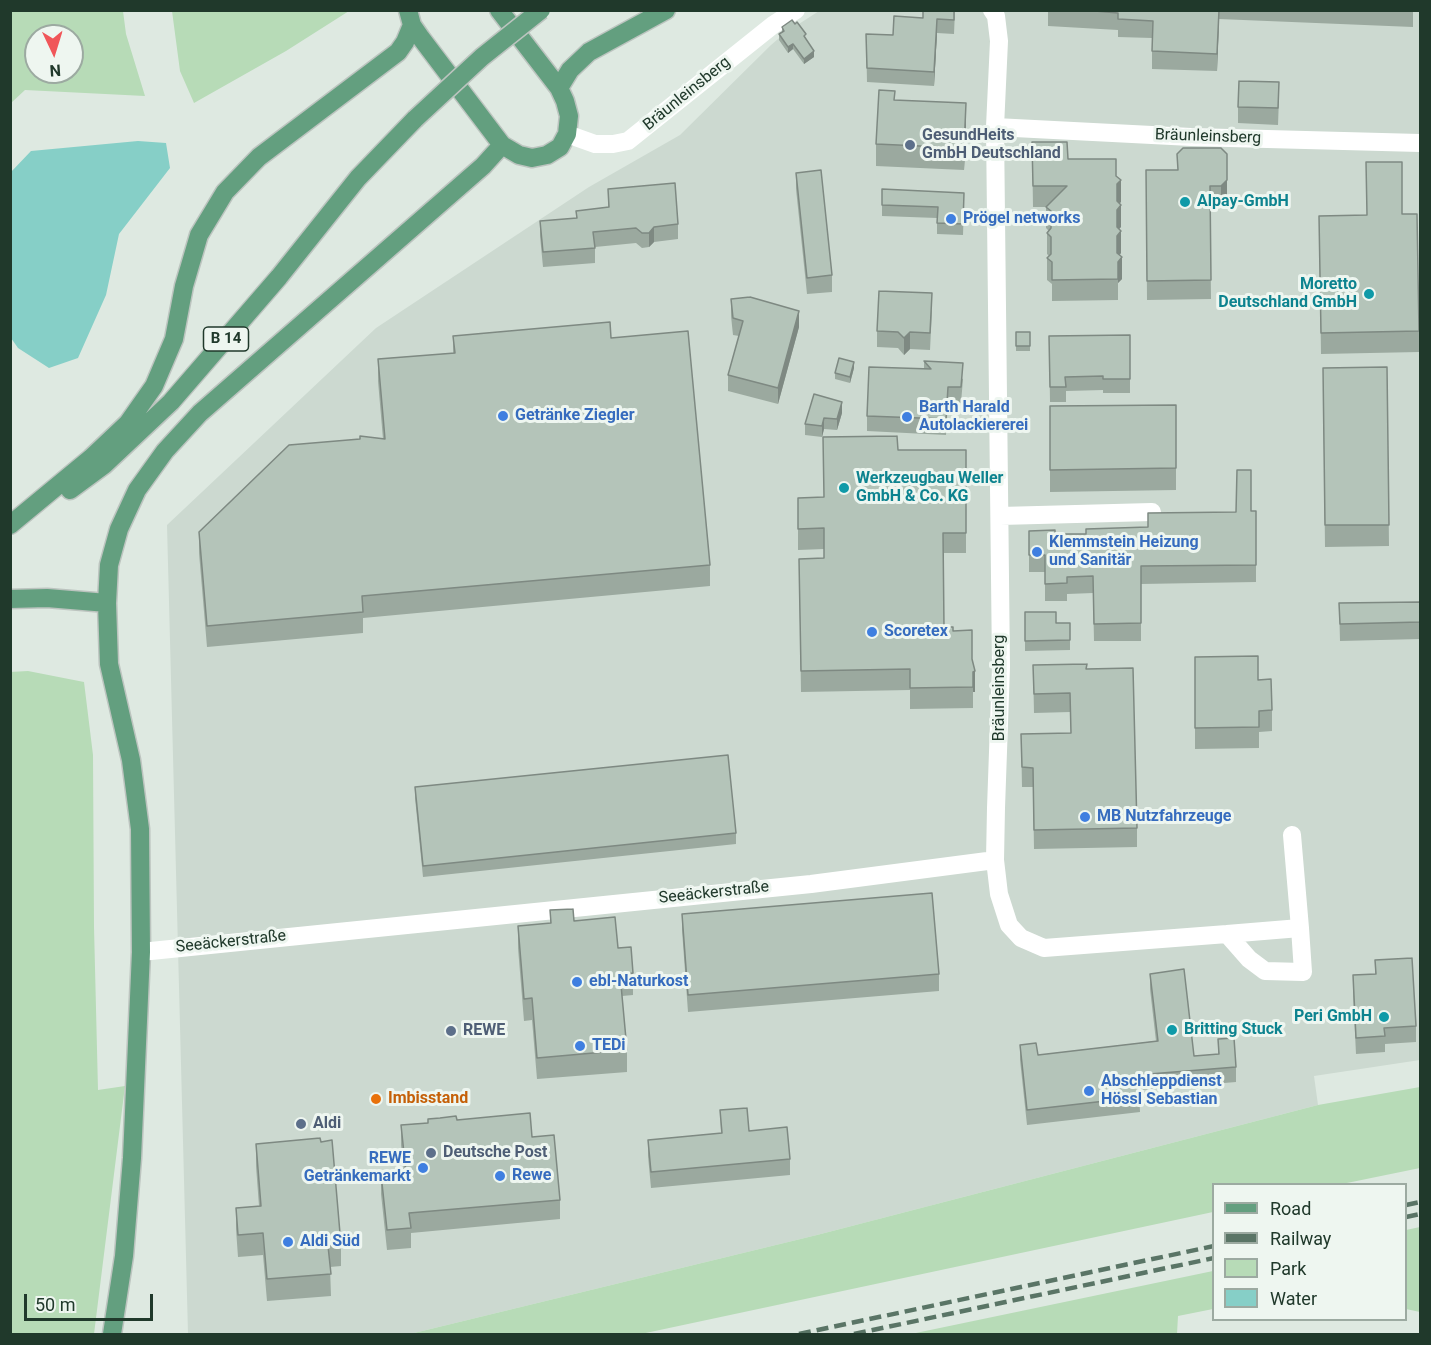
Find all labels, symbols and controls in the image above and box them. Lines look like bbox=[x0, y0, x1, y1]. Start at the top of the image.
north arrow bbox=[24, 24, 84, 84]
street label: Bräunleinsberg bbox=[640, 53, 734, 135]
text: N bbox=[49, 61, 61, 80]
place label: GesundHeits GmbH Deutschland bbox=[922, 126, 1061, 164]
street label: Bräunleinsberg bbox=[1154, 126, 1262, 148]
marker: GesundHeits GmbH Deutschland bbox=[903, 138, 917, 152]
place label: Alpay-GmbH bbox=[1197, 192, 1289, 212]
marker: Alpay-GmbH bbox=[1178, 195, 1192, 209]
place label: Prögel networks bbox=[963, 209, 1080, 229]
marker: Prögel networks bbox=[944, 212, 958, 226]
place label: Moretto Deutschland GmbH bbox=[1218, 275, 1357, 313]
marker: Moretto Deutschland GmbH bbox=[1362, 287, 1376, 301]
road number: B 14 bbox=[204, 327, 248, 351]
place label: Barth Harald Autolackiererei bbox=[919, 398, 1028, 436]
place label: Getränke Ziegler bbox=[515, 406, 635, 426]
marker: Getränke Ziegler bbox=[496, 409, 510, 423]
marker: Barth Harald Autolackiererei bbox=[900, 410, 914, 424]
place label: Werkzeugbau Weller GmbH & Co. KG bbox=[856, 469, 1003, 507]
marker: Werkzeugbau Weller GmbH & Co. KG bbox=[837, 481, 851, 495]
place label: Klemmstein Heizung und Sanitär bbox=[1049, 533, 1199, 571]
marker: Klemmstein Heizung und Sanitär bbox=[1030, 545, 1044, 559]
place label: Scoretex bbox=[884, 622, 948, 642]
marker: Scoretex bbox=[865, 625, 879, 639]
street label: Bräunleinsberg bbox=[990, 635, 1010, 741]
place label: MB Nutzfahrzeuge bbox=[1097, 807, 1232, 827]
marker: MB Nutzfahrzeuge bbox=[1078, 810, 1092, 824]
street label: Seeäckerstraße bbox=[658, 878, 770, 908]
street label: Seeäckerstraße bbox=[175, 927, 287, 957]
place label: ebl-Naturkost bbox=[589, 972, 688, 992]
marker: ebl-Naturkost bbox=[570, 975, 584, 989]
place label: Peri GmbH bbox=[1294, 1007, 1372, 1027]
marker: Peri GmbH bbox=[1377, 1010, 1391, 1024]
place label: Britting Stuck bbox=[1184, 1020, 1283, 1040]
place label: REWE bbox=[463, 1021, 505, 1041]
marker: Britting Stuck bbox=[1165, 1023, 1179, 1037]
marker: REWE bbox=[444, 1024, 458, 1038]
place label: TEDi bbox=[592, 1036, 626, 1056]
marker: TEDi bbox=[573, 1039, 587, 1053]
place label: Abschleppdienst Hössl Sebastian bbox=[1101, 1072, 1222, 1110]
marker: Abschleppdienst Hössl Sebastian bbox=[1082, 1084, 1096, 1098]
place label: Imbisstand bbox=[388, 1089, 468, 1109]
marker: Imbisstand bbox=[369, 1092, 383, 1106]
place label: Aldi bbox=[313, 1114, 341, 1134]
marker: Aldi bbox=[294, 1117, 308, 1131]
place label: Deutsche Post bbox=[443, 1143, 547, 1163]
marker: Deutsche Post bbox=[424, 1146, 438, 1160]
place label: REWE Getränkemarkt bbox=[304, 1149, 411, 1187]
marker: REWE Getränkemarkt bbox=[416, 1161, 430, 1175]
place label: Rewe bbox=[512, 1166, 551, 1186]
marker: Rewe bbox=[493, 1169, 507, 1183]
legend bbox=[1212, 1183, 1407, 1321]
text: Road bbox=[1270, 1198, 1311, 1219]
text: Railway bbox=[1270, 1228, 1331, 1249]
place label: Aldi Süd bbox=[300, 1232, 360, 1252]
marker: Aldi Süd bbox=[281, 1235, 295, 1249]
text: Park bbox=[1270, 1258, 1306, 1279]
scale bar bbox=[27, 1282, 156, 1320]
text: Water bbox=[1270, 1288, 1317, 1309]
text: 50 m bbox=[35, 1294, 75, 1315]

